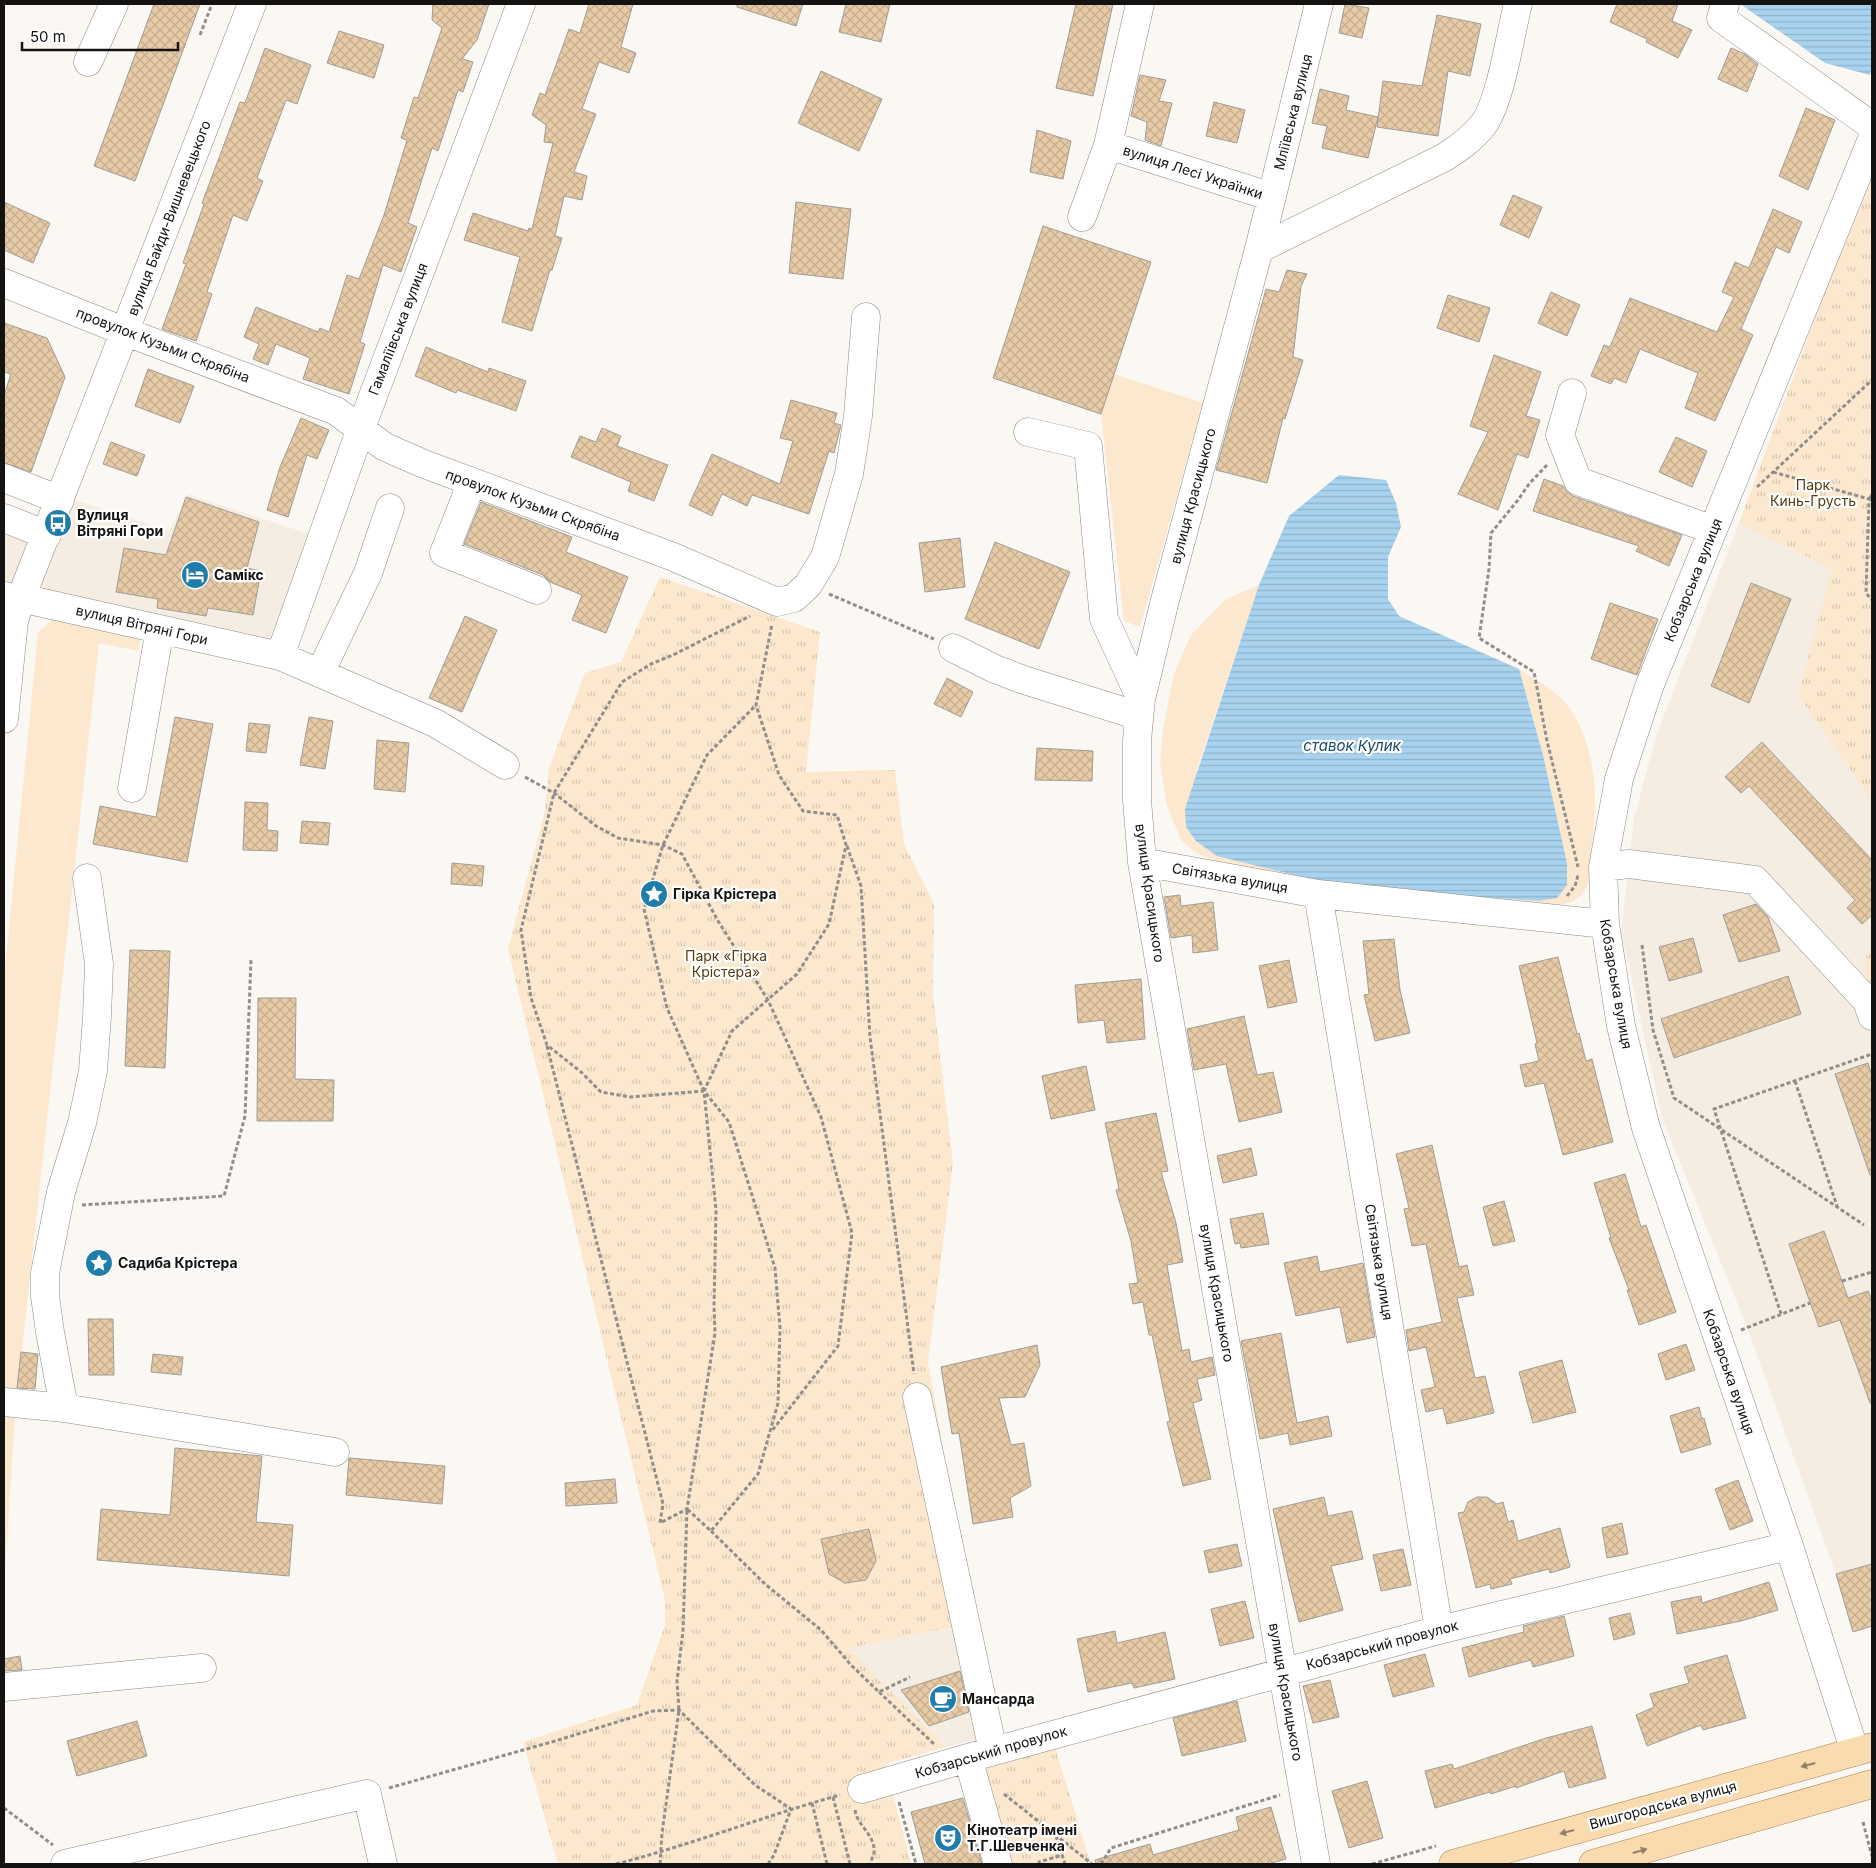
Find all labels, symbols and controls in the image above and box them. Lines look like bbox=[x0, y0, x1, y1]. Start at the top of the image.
scale bar bbox=[22, 20, 179, 52]
text: 50 m bbox=[30, 27, 66, 46]
street label: Мліївська вулиця bbox=[1270, 52, 1315, 172]
street label: вулиця Байди-Вишневецького bbox=[123, 118, 214, 318]
street label: вулиця Лесі Українки bbox=[1121, 141, 1265, 202]
street label: Гамаліївська вулиця bbox=[364, 260, 431, 397]
street label: провулок Кузьми Скрябіна bbox=[74, 304, 252, 386]
street label: вулиця Красицького bbox=[1166, 426, 1219, 566]
street label: провулок Кузьми Скрябіна bbox=[444, 465, 623, 544]
park label: Парк Кинь-Грусть bbox=[1770, 476, 1856, 509]
place label: Вулиця Вітряні Гори bbox=[77, 506, 163, 539]
bus stop icon: Вулиця Вітряні Гори bbox=[43, 508, 73, 538]
street label: Кобзарська вулиця bbox=[1660, 516, 1725, 644]
hotel icon: Самікс bbox=[180, 560, 210, 590]
place label: Самікс bbox=[214, 566, 264, 583]
street label: вулиця Вітряні Гори bbox=[74, 601, 210, 648]
water label: ставок Кулик bbox=[1303, 736, 1402, 755]
street label: вулиця Красицького bbox=[1132, 822, 1169, 963]
street label: Світязька вулиця bbox=[1171, 859, 1289, 896]
place icon: Гірка Крістера bbox=[639, 879, 669, 909]
place label: Гірка Крістера bbox=[673, 885, 777, 902]
street label: Кобзарська вулиця bbox=[1597, 918, 1636, 1050]
park label: Парк «Гірка Крістера» bbox=[685, 947, 767, 980]
street label: Світязька вулиця bbox=[1362, 1203, 1397, 1321]
street label: вулиця Красицького bbox=[1197, 1223, 1238, 1363]
place icon: Садиба Крістера bbox=[84, 1248, 114, 1278]
place label: Садиба Крістера bbox=[118, 1254, 238, 1271]
street label: Кобзарська вулиця bbox=[1700, 1307, 1759, 1437]
street label: Кобзарський провулок bbox=[1304, 1616, 1460, 1673]
street label: вулиця Красицького bbox=[1266, 1622, 1307, 1762]
cafe icon: Мансарда bbox=[928, 1684, 958, 1714]
place label: Мансарда bbox=[962, 1690, 1035, 1707]
street label: Кобзарський провулок bbox=[913, 1722, 1069, 1781]
one-way arrow bbox=[1800, 1761, 1815, 1769]
street label: Вишгородська вулиця bbox=[1587, 1777, 1738, 1832]
place label: Кінотеатр імені Т.Г.Шевченка bbox=[967, 1821, 1077, 1854]
theatre icon: Кінотеатр імені Т.Г.Шевченка bbox=[933, 1823, 963, 1853]
one-way arrow bbox=[1559, 1828, 1574, 1836]
one-way arrow bbox=[1632, 1846, 1647, 1854]

